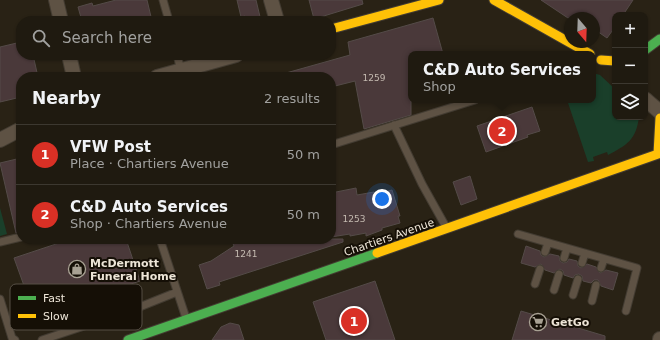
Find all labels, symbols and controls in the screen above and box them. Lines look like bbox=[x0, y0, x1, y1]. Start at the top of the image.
north arrow bbox=[564, 12, 600, 48]
map controls bbox=[612, 12, 648, 120]
button: + bbox=[612, 12, 648, 48]
search box bbox=[16, 16, 336, 60]
icon: search bbox=[30, 27, 52, 49]
text: Search here bbox=[62, 29, 152, 47]
button: − bbox=[612, 48, 648, 84]
popup bbox=[408, 51, 596, 103]
text: C&D Auto Services bbox=[423, 61, 581, 79]
house number: 1259 bbox=[363, 73, 386, 83]
text: Shop bbox=[423, 79, 456, 94]
button: layers bbox=[612, 84, 648, 120]
text: Nearby bbox=[32, 88, 101, 108]
text: 2 results bbox=[264, 91, 320, 106]
pin: 2 bbox=[489, 116, 515, 146]
text: VFW Post bbox=[70, 138, 151, 156]
text: 1 bbox=[40, 147, 50, 162]
text: 50 m bbox=[287, 147, 320, 162]
text: Place · Chartiers Avenue bbox=[70, 156, 229, 171]
your location bbox=[372, 189, 392, 209]
text: C&D Auto Services bbox=[70, 198, 228, 216]
text: 2 bbox=[40, 207, 50, 222]
text: 50 m bbox=[287, 207, 320, 222]
house number: 1253 bbox=[343, 214, 365, 224]
text: Shop · Chartiers Avenue bbox=[70, 216, 227, 231]
street label: Chartiers Avenue bbox=[342, 216, 436, 259]
house number: 1241 bbox=[235, 249, 257, 259]
place label: McDermott Funeral Home bbox=[90, 257, 176, 283]
shop icon: McDermott Funeral Home bbox=[67, 259, 87, 279]
legend bbox=[10, 284, 142, 330]
text: Fast bbox=[43, 292, 66, 305]
pin: 1 bbox=[341, 306, 367, 336]
text: Slow bbox=[43, 310, 69, 323]
supermarket icon: GetGo bbox=[528, 312, 548, 332]
place label: GetGo bbox=[551, 316, 590, 329]

